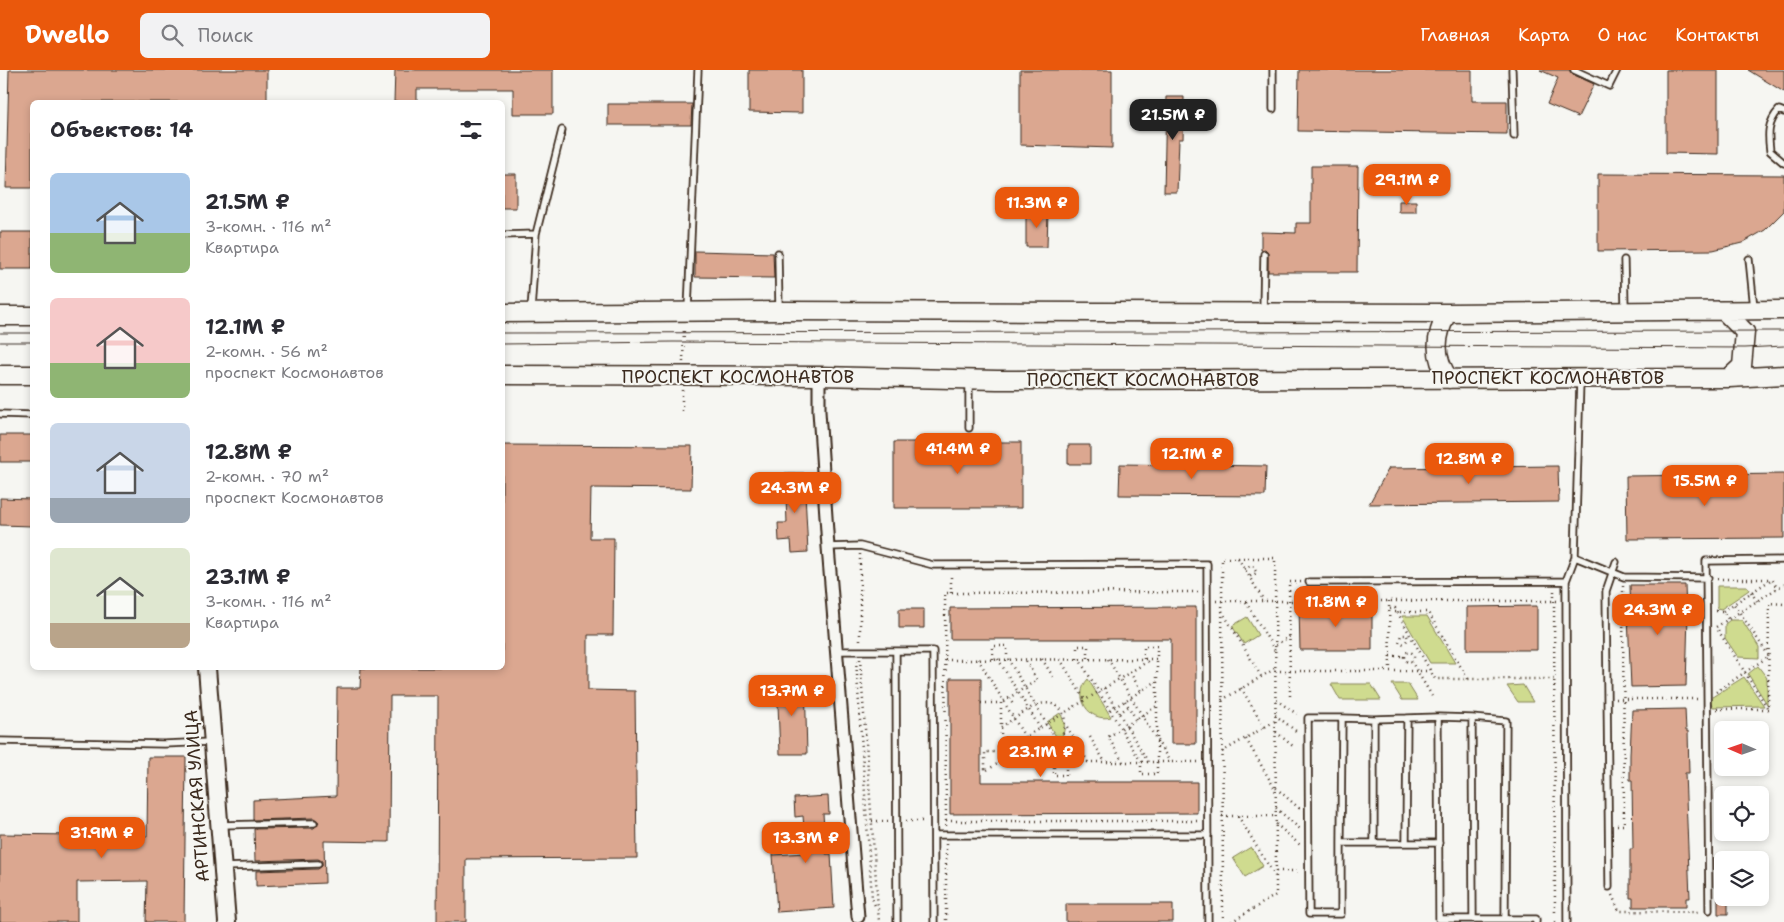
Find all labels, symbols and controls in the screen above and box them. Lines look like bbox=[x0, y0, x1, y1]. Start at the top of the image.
search box bbox=[140, 13, 490, 58]
text: Dwello bbox=[25, 19, 110, 51]
icon: search bbox=[158, 21, 186, 49]
text: Поиск bbox=[198, 23, 253, 48]
text: Главная bbox=[1420, 23, 1490, 47]
text: Карта bbox=[1518, 23, 1570, 47]
text: О нас bbox=[1598, 23, 1647, 47]
text: Контакты bbox=[1675, 23, 1759, 47]
pin: 21.5M ₽ bbox=[1127, 98, 1219, 141]
text: 21.5M ₽ bbox=[1141, 104, 1205, 125]
text: Объектов: 14 bbox=[50, 116, 193, 144]
icon: filters bbox=[457, 116, 485, 144]
pin: 29.1M ₽ bbox=[1361, 164, 1453, 206]
text: 29.1M ₽ bbox=[1374, 169, 1440, 190]
pin: 11.3M ₽ bbox=[991, 186, 1083, 229]
text: 21.5M ₽ bbox=[205, 188, 290, 216]
text: 11.3M ₽ bbox=[1006, 192, 1068, 213]
icon: home bbox=[90, 193, 150, 253]
text: 3-комн. · 116 m² bbox=[205, 216, 332, 237]
text: Квартира bbox=[205, 237, 279, 258]
text: 12.1M ₽ bbox=[205, 313, 286, 341]
icon: home bbox=[90, 318, 150, 378]
text: 2-комн. · 56 m² bbox=[205, 341, 328, 362]
text: проспект Космонавтов bbox=[205, 362, 384, 383]
street label: ПРОСПЕКТ КОСМОНАВТОВ bbox=[622, 365, 854, 389]
street label: ПРОСПЕКТ КОСМОНАВТОВ bbox=[1432, 366, 1664, 390]
street label: ПРОСПЕКТ КОСМОНАВТОВ bbox=[1027, 368, 1259, 392]
pin: 41.4M ₽ bbox=[912, 432, 1004, 475]
text: 12.8M ₽ bbox=[205, 438, 292, 466]
text: 41.4M ₽ bbox=[926, 438, 990, 459]
pin: 12.1M ₽ bbox=[1146, 438, 1238, 480]
pin: 12.8M ₽ bbox=[1423, 442, 1515, 485]
icon: home bbox=[90, 443, 150, 503]
text: 12.1M ₽ bbox=[1161, 443, 1223, 464]
text: 12.8M ₽ bbox=[1436, 448, 1502, 469]
pin: 15.5M ₽ bbox=[1659, 464, 1751, 507]
text: 2-комн. · 70 m² bbox=[205, 466, 329, 487]
text: 15.5M ₽ bbox=[1673, 470, 1737, 491]
pin: 24.3M ₽ bbox=[749, 472, 841, 514]
text: 24.3M ₽ bbox=[760, 477, 830, 498]
text: проспект Космонавтов bbox=[205, 487, 384, 508]
text: 23.1M ₽ bbox=[205, 563, 291, 591]
icon: home bbox=[90, 568, 150, 628]
pin: 11.8M ₽ bbox=[1290, 586, 1382, 628]
text: 3-комн. · 116 m² bbox=[205, 591, 332, 612]
text: 11.8M ₽ bbox=[1305, 591, 1367, 612]
pin: 24.3M ₽ bbox=[1612, 594, 1704, 636]
text: 24.3M ₽ bbox=[1623, 599, 1693, 620]
text: Квартира bbox=[205, 612, 279, 633]
pin: 13.7M ₽ bbox=[746, 674, 838, 717]
text: 13.7M ₽ bbox=[760, 680, 824, 701]
street label: АРТИНСКАЯ УЛИЦА bbox=[179, 709, 215, 883]
north arrow bbox=[1714, 721, 1769, 776]
map controls bbox=[1714, 721, 1769, 906]
pin: 23.1M ₽ bbox=[995, 736, 1087, 778]
text: 23.1M ₽ bbox=[1008, 741, 1074, 762]
button: locate bbox=[1714, 786, 1769, 841]
pin: 31.9M ₽ bbox=[56, 816, 148, 859]
text: 31.9M ₽ bbox=[70, 822, 134, 843]
pin: 13.3M ₽ bbox=[760, 822, 852, 864]
text: 13.3M ₽ bbox=[773, 827, 839, 848]
button: layers bbox=[1714, 851, 1769, 906]

